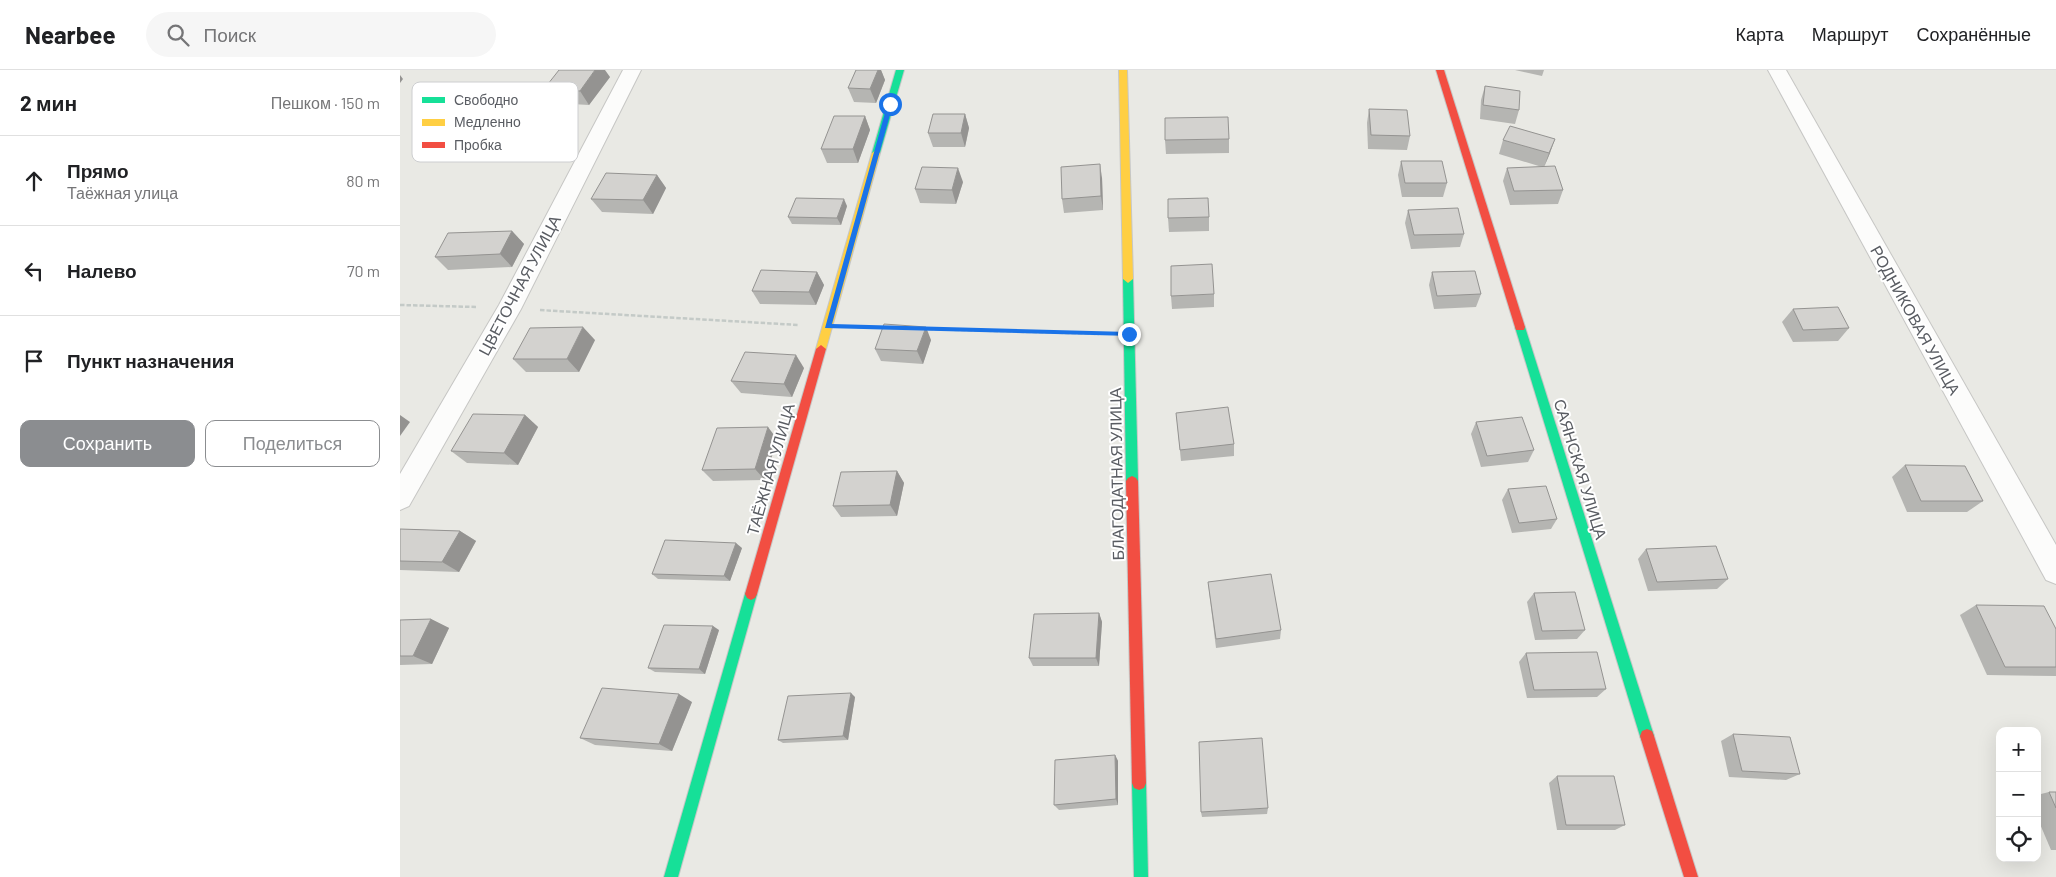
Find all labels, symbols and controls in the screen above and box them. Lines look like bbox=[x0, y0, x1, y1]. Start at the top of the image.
search box bbox=[146, 12, 496, 57]
text: Nearbee bbox=[25, 20, 116, 49]
icon: search bbox=[164, 21, 192, 49]
text: Поиск bbox=[204, 23, 256, 46]
text: Карта bbox=[1736, 23, 1784, 45]
text: Маршрут bbox=[1812, 23, 1888, 45]
text: Сохранённые bbox=[1916, 23, 2031, 45]
legend bbox=[412, 82, 578, 162]
text: 2 мин bbox=[20, 90, 77, 115]
text: Свободно bbox=[454, 91, 519, 108]
text: Пешком · 150 m bbox=[271, 93, 380, 112]
route start bbox=[879, 93, 902, 116]
text: Медленно bbox=[454, 113, 521, 130]
text: Пробка bbox=[454, 136, 502, 153]
text: Прямо bbox=[67, 159, 129, 182]
icon: ahead bbox=[20, 167, 48, 195]
text: 80 m bbox=[346, 171, 380, 190]
text: Таёжная улица bbox=[67, 183, 178, 202]
street label: ЦВЕТОЧНАЯ УЛИЦА bbox=[474, 211, 564, 358]
street label: РОДНИКОВАЯ УЛИЦА bbox=[1867, 242, 1965, 398]
icon: left bbox=[20, 257, 48, 285]
text: Налево bbox=[67, 259, 137, 282]
text: 70 m bbox=[347, 261, 380, 280]
route end bbox=[1118, 323, 1141, 346]
icon: arrive bbox=[20, 347, 48, 375]
text: Пункт назначения bbox=[67, 349, 234, 372]
street label: БЛАГОДАТНАЯ УЛИЦА bbox=[1105, 387, 1127, 560]
street label: САЯНСКАЯ УЛИЦА bbox=[1551, 397, 1611, 542]
street label: ТАЁЖНАЯ УЛИЦА bbox=[742, 400, 798, 537]
button: Сохранить bbox=[20, 420, 195, 467]
button: Поделиться bbox=[205, 420, 380, 467]
map controls bbox=[1996, 727, 2041, 862]
button: + bbox=[1996, 727, 2041, 772]
button: − bbox=[1996, 772, 2041, 817]
button: locate bbox=[1996, 817, 2041, 862]

